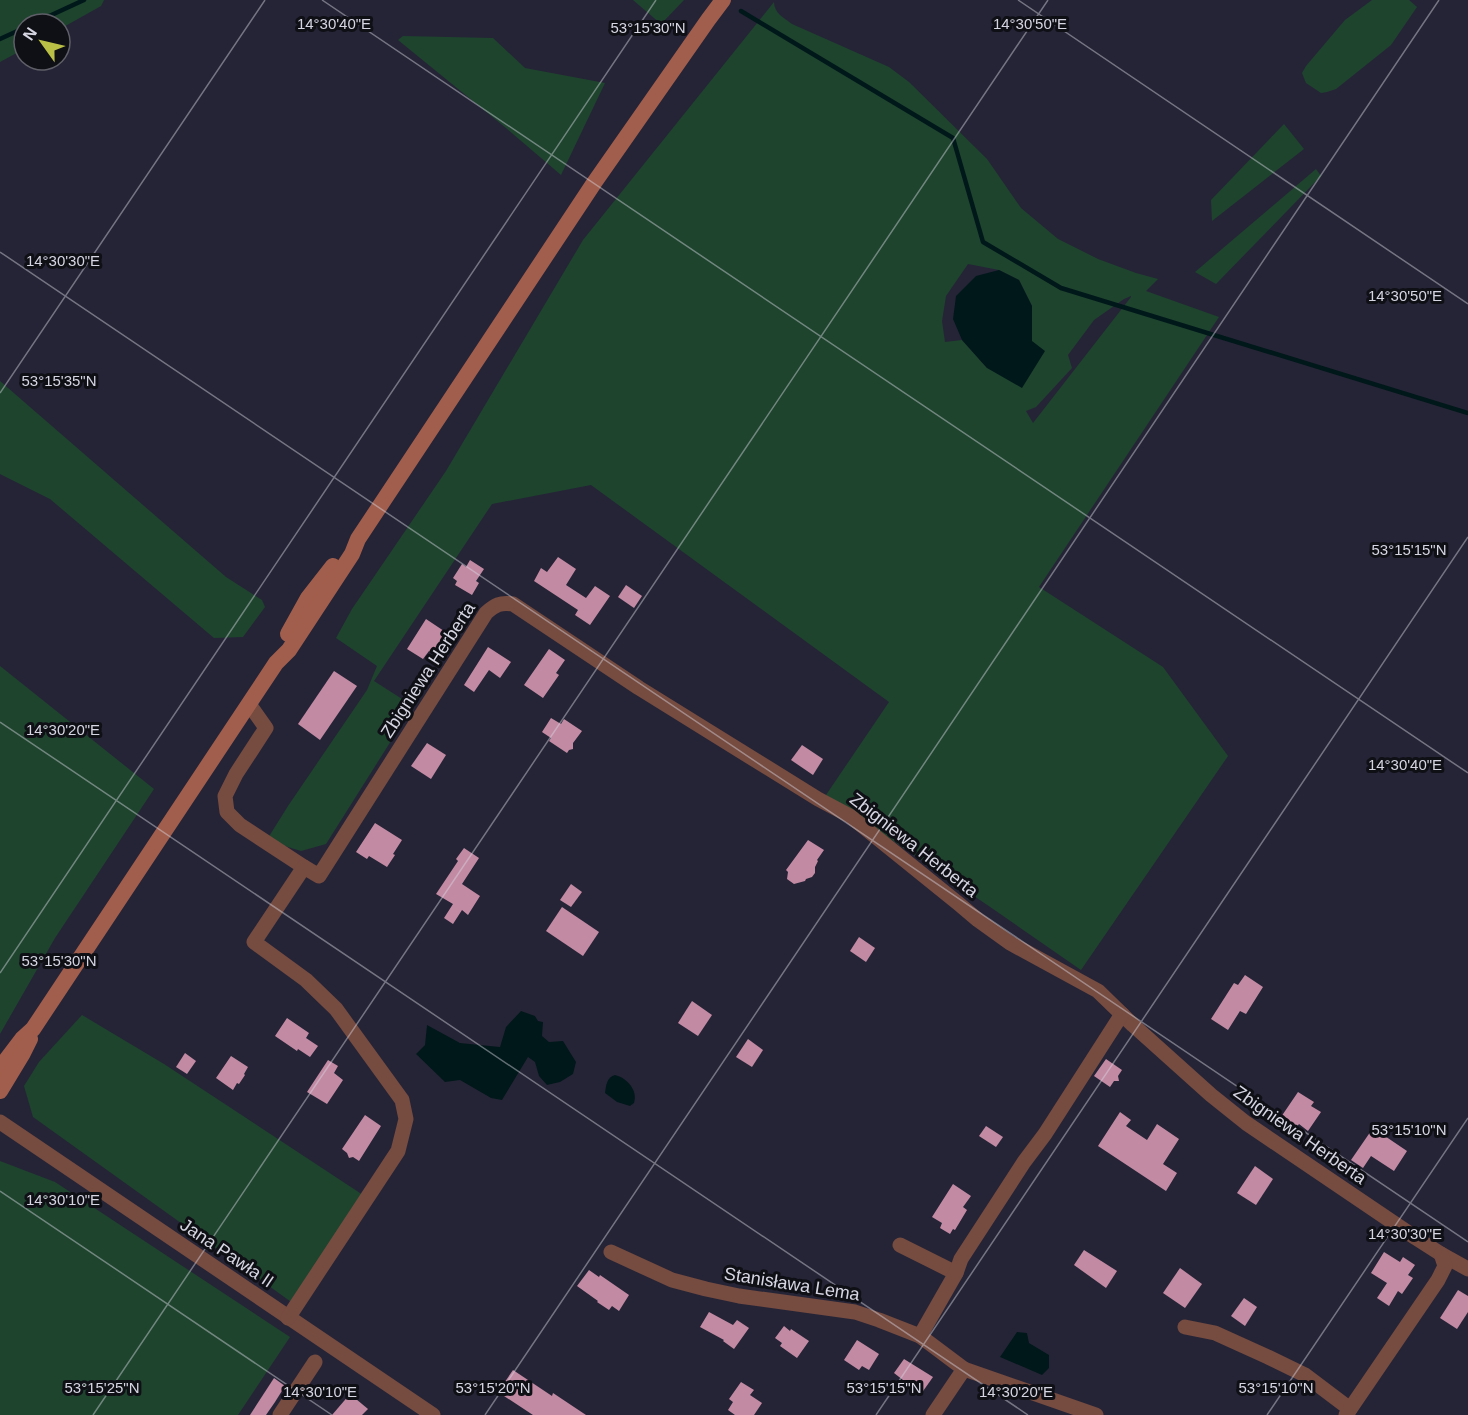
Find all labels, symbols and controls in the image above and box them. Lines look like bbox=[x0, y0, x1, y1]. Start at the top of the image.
north arrow bbox=[12, 12, 72, 72]
text: 14°30'40"E bbox=[297, 15, 371, 32]
text: 14°30'50"E bbox=[993, 15, 1067, 32]
text: 53°15'30"N bbox=[610, 19, 686, 36]
text: N bbox=[20, 24, 40, 43]
text: 14°30'30"E bbox=[26, 252, 100, 269]
text: 14°30'50"E bbox=[1368, 287, 1442, 304]
text: 53°15'35"N bbox=[21, 372, 97, 389]
text: 53°15'15"N bbox=[1371, 541, 1447, 558]
street label: Zbigniewa Herberta bbox=[377, 598, 480, 741]
text: 14°30'20"E bbox=[26, 721, 100, 738]
text: 14°30'40"E bbox=[1368, 756, 1442, 773]
street label: Zbigniewa Herberta bbox=[846, 789, 983, 902]
text: 53°15'30"N bbox=[21, 952, 97, 969]
street label: Zbigniewa Herberta bbox=[1230, 1082, 1371, 1189]
text: 53°15'10"N bbox=[1371, 1121, 1447, 1138]
text: 14°30'10"E bbox=[26, 1191, 100, 1208]
street label: Jana Pawła II bbox=[177, 1214, 277, 1292]
text: 14°30'30"E bbox=[1368, 1225, 1442, 1242]
street label: Stanisława Lema bbox=[723, 1263, 862, 1305]
text: 53°15'25"N bbox=[64, 1379, 140, 1396]
text: 53°15'20"N bbox=[455, 1379, 531, 1396]
text: 53°15'15"N bbox=[846, 1379, 922, 1396]
text: 53°15'10"N bbox=[1238, 1379, 1314, 1396]
text: 14°30'10"E bbox=[283, 1383, 357, 1400]
text: 14°30'20"E bbox=[979, 1383, 1053, 1400]

